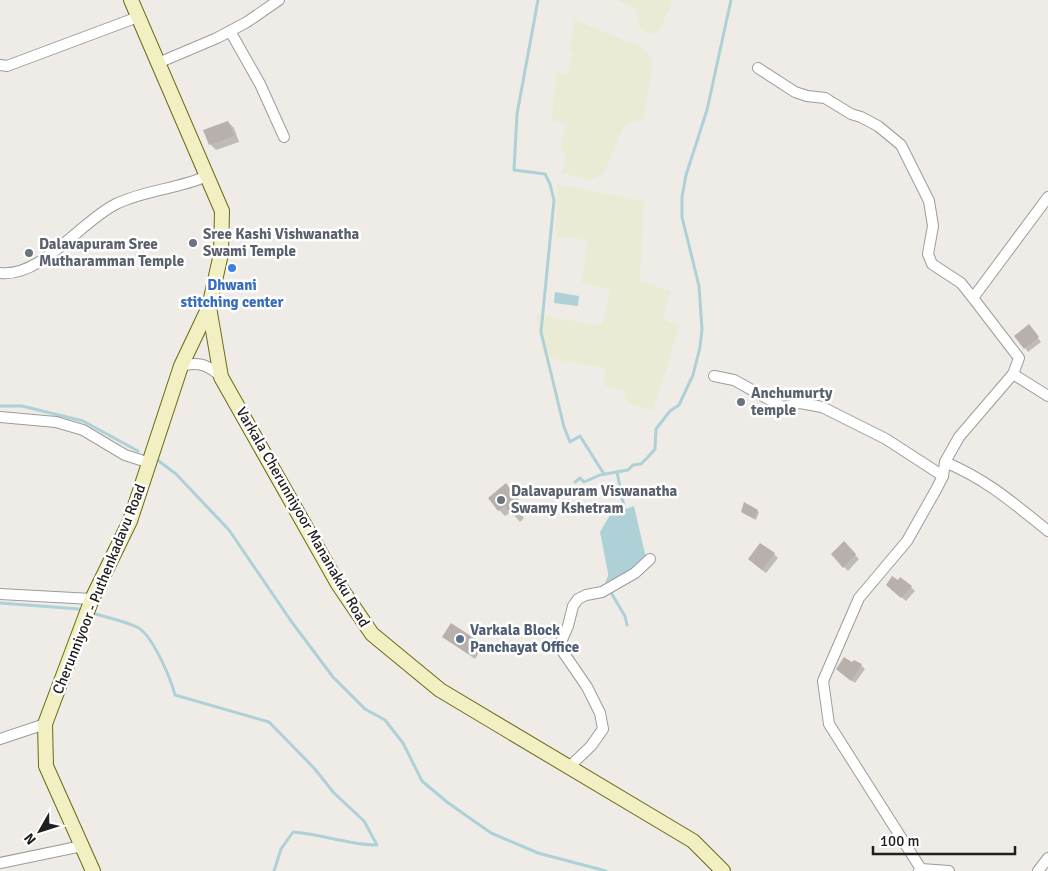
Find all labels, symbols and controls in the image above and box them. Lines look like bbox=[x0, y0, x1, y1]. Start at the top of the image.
place label: Sree Kashi Vishwanatha Swami Temple bbox=[203, 225, 360, 260]
place label: Dalavapuram Sree Mutharamman Temple bbox=[39, 235, 184, 270]
marker: Sree Kashi Vishwanatha Swami Temple bbox=[187, 237, 199, 249]
marker: Dalavapuram Sree Mutharamman Temple bbox=[23, 247, 35, 259]
marker: Dhwani stitching center bbox=[226, 262, 238, 274]
place label: Dhwani stitching center bbox=[180, 276, 284, 311]
place label: Anchumurty temple bbox=[750, 384, 833, 419]
marker: Anchumurty temple bbox=[735, 396, 747, 408]
street label: Varkala Cherunniyoor Mananakku Road bbox=[232, 404, 374, 630]
street label: Cherunniyoor - Puthenkadavu Road bbox=[49, 481, 150, 697]
place label: Dalavapuram Viswanatha Swamy Kshetram bbox=[511, 482, 678, 517]
marker: Dalavapuram Viswanatha Swamy Kshetram bbox=[495, 494, 507, 506]
place label: Varkala Block Panchayat Office bbox=[470, 621, 579, 656]
marker: Varkala Block Panchayat Office bbox=[454, 633, 466, 645]
north arrow bbox=[15, 806, 65, 856]
scale bar bbox=[873, 824, 1016, 856]
text: N bbox=[21, 830, 40, 848]
text: 100 m bbox=[880, 832, 920, 850]

